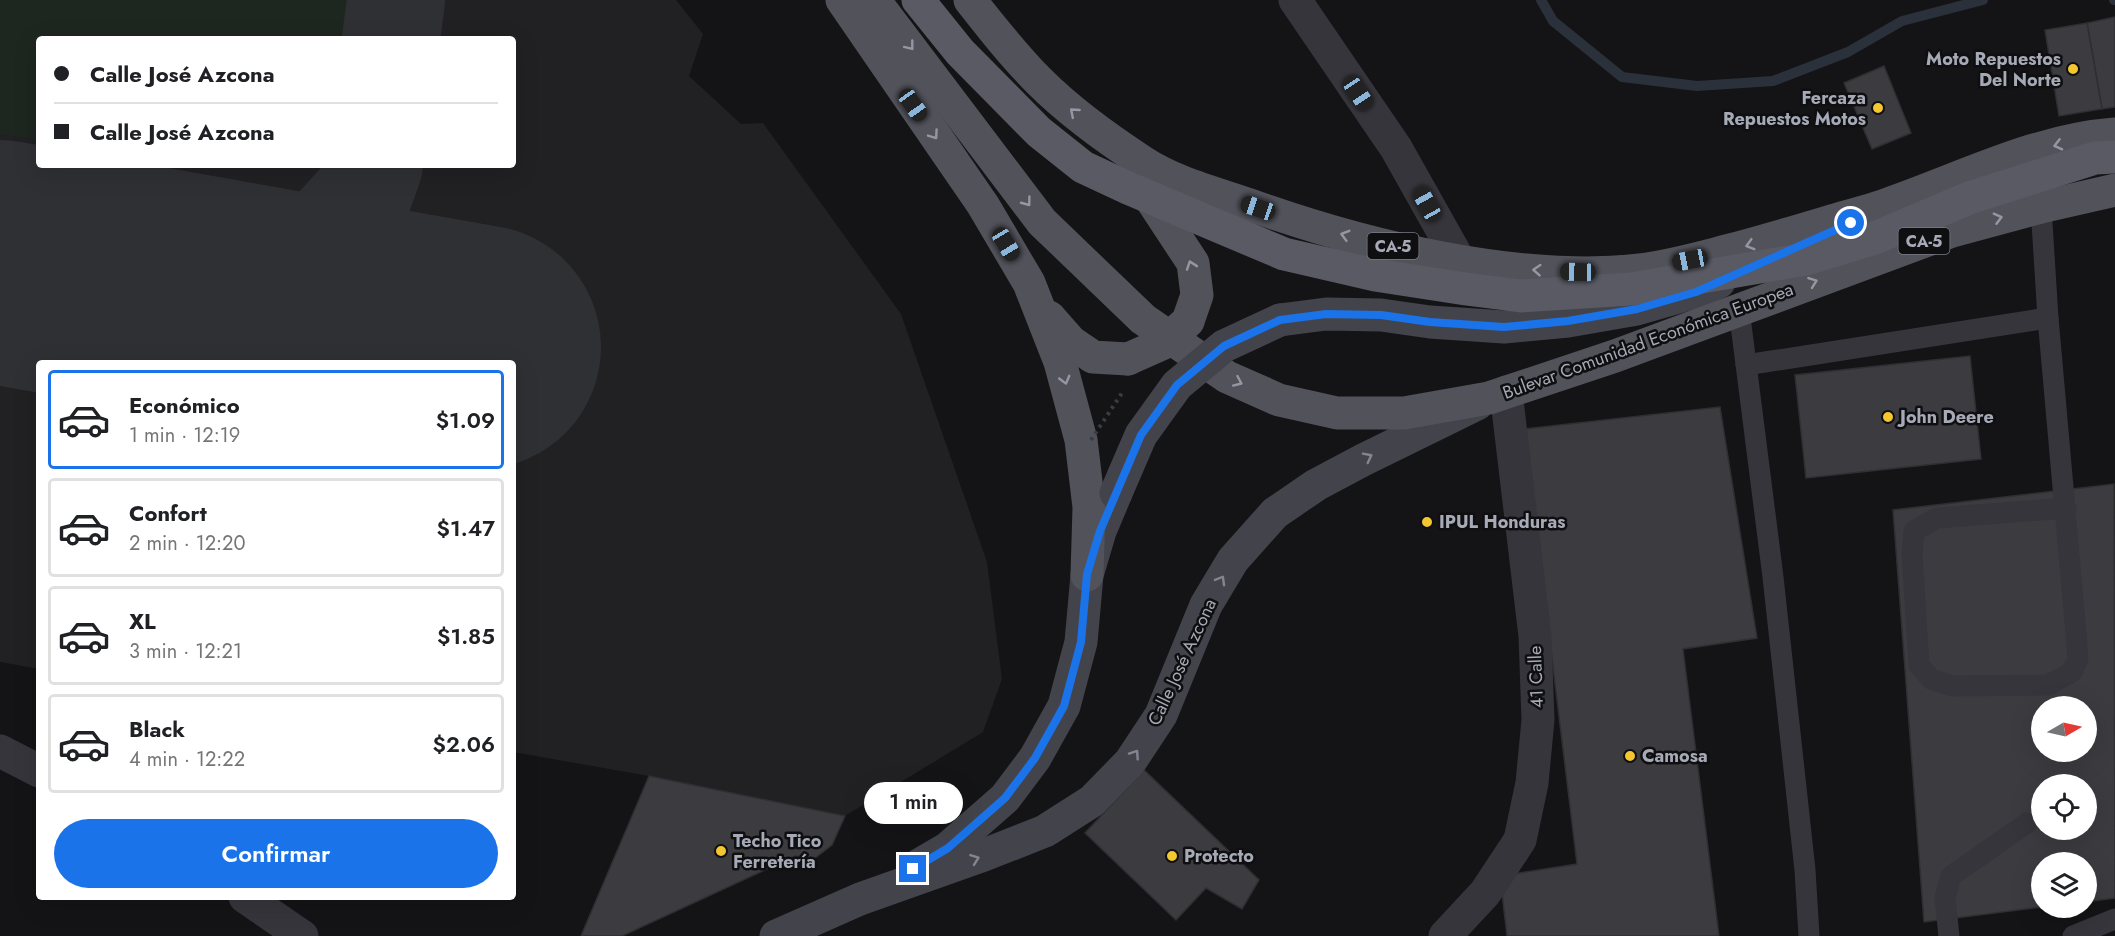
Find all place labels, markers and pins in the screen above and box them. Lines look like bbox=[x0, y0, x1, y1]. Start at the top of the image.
place label: Moto Repuestos Del Norte bbox=[1926, 46, 2061, 93]
marker: Moto Repuestos Del Norte bbox=[2066, 62, 2080, 76]
place label: Fercaza Repuestos Motos bbox=[1723, 85, 1866, 132]
marker: Fercaza Repuestos Motos bbox=[1871, 101, 1885, 115]
place label: John Deere bbox=[1897, 404, 1994, 430]
marker: John Deere bbox=[1881, 410, 1895, 424]
place label: IPUL Honduras bbox=[1439, 509, 1565, 535]
marker: IPUL Honduras bbox=[1420, 515, 1434, 529]
place label: Camosa bbox=[1642, 743, 1708, 769]
marker: Camosa bbox=[1623, 749, 1637, 763]
place label: Techo Tico Ferretería bbox=[733, 828, 822, 875]
place label: Protecto bbox=[1184, 843, 1254, 869]
marker: Techo Tico Ferretería bbox=[714, 844, 728, 858]
marker: Protecto bbox=[1165, 849, 1179, 863]

